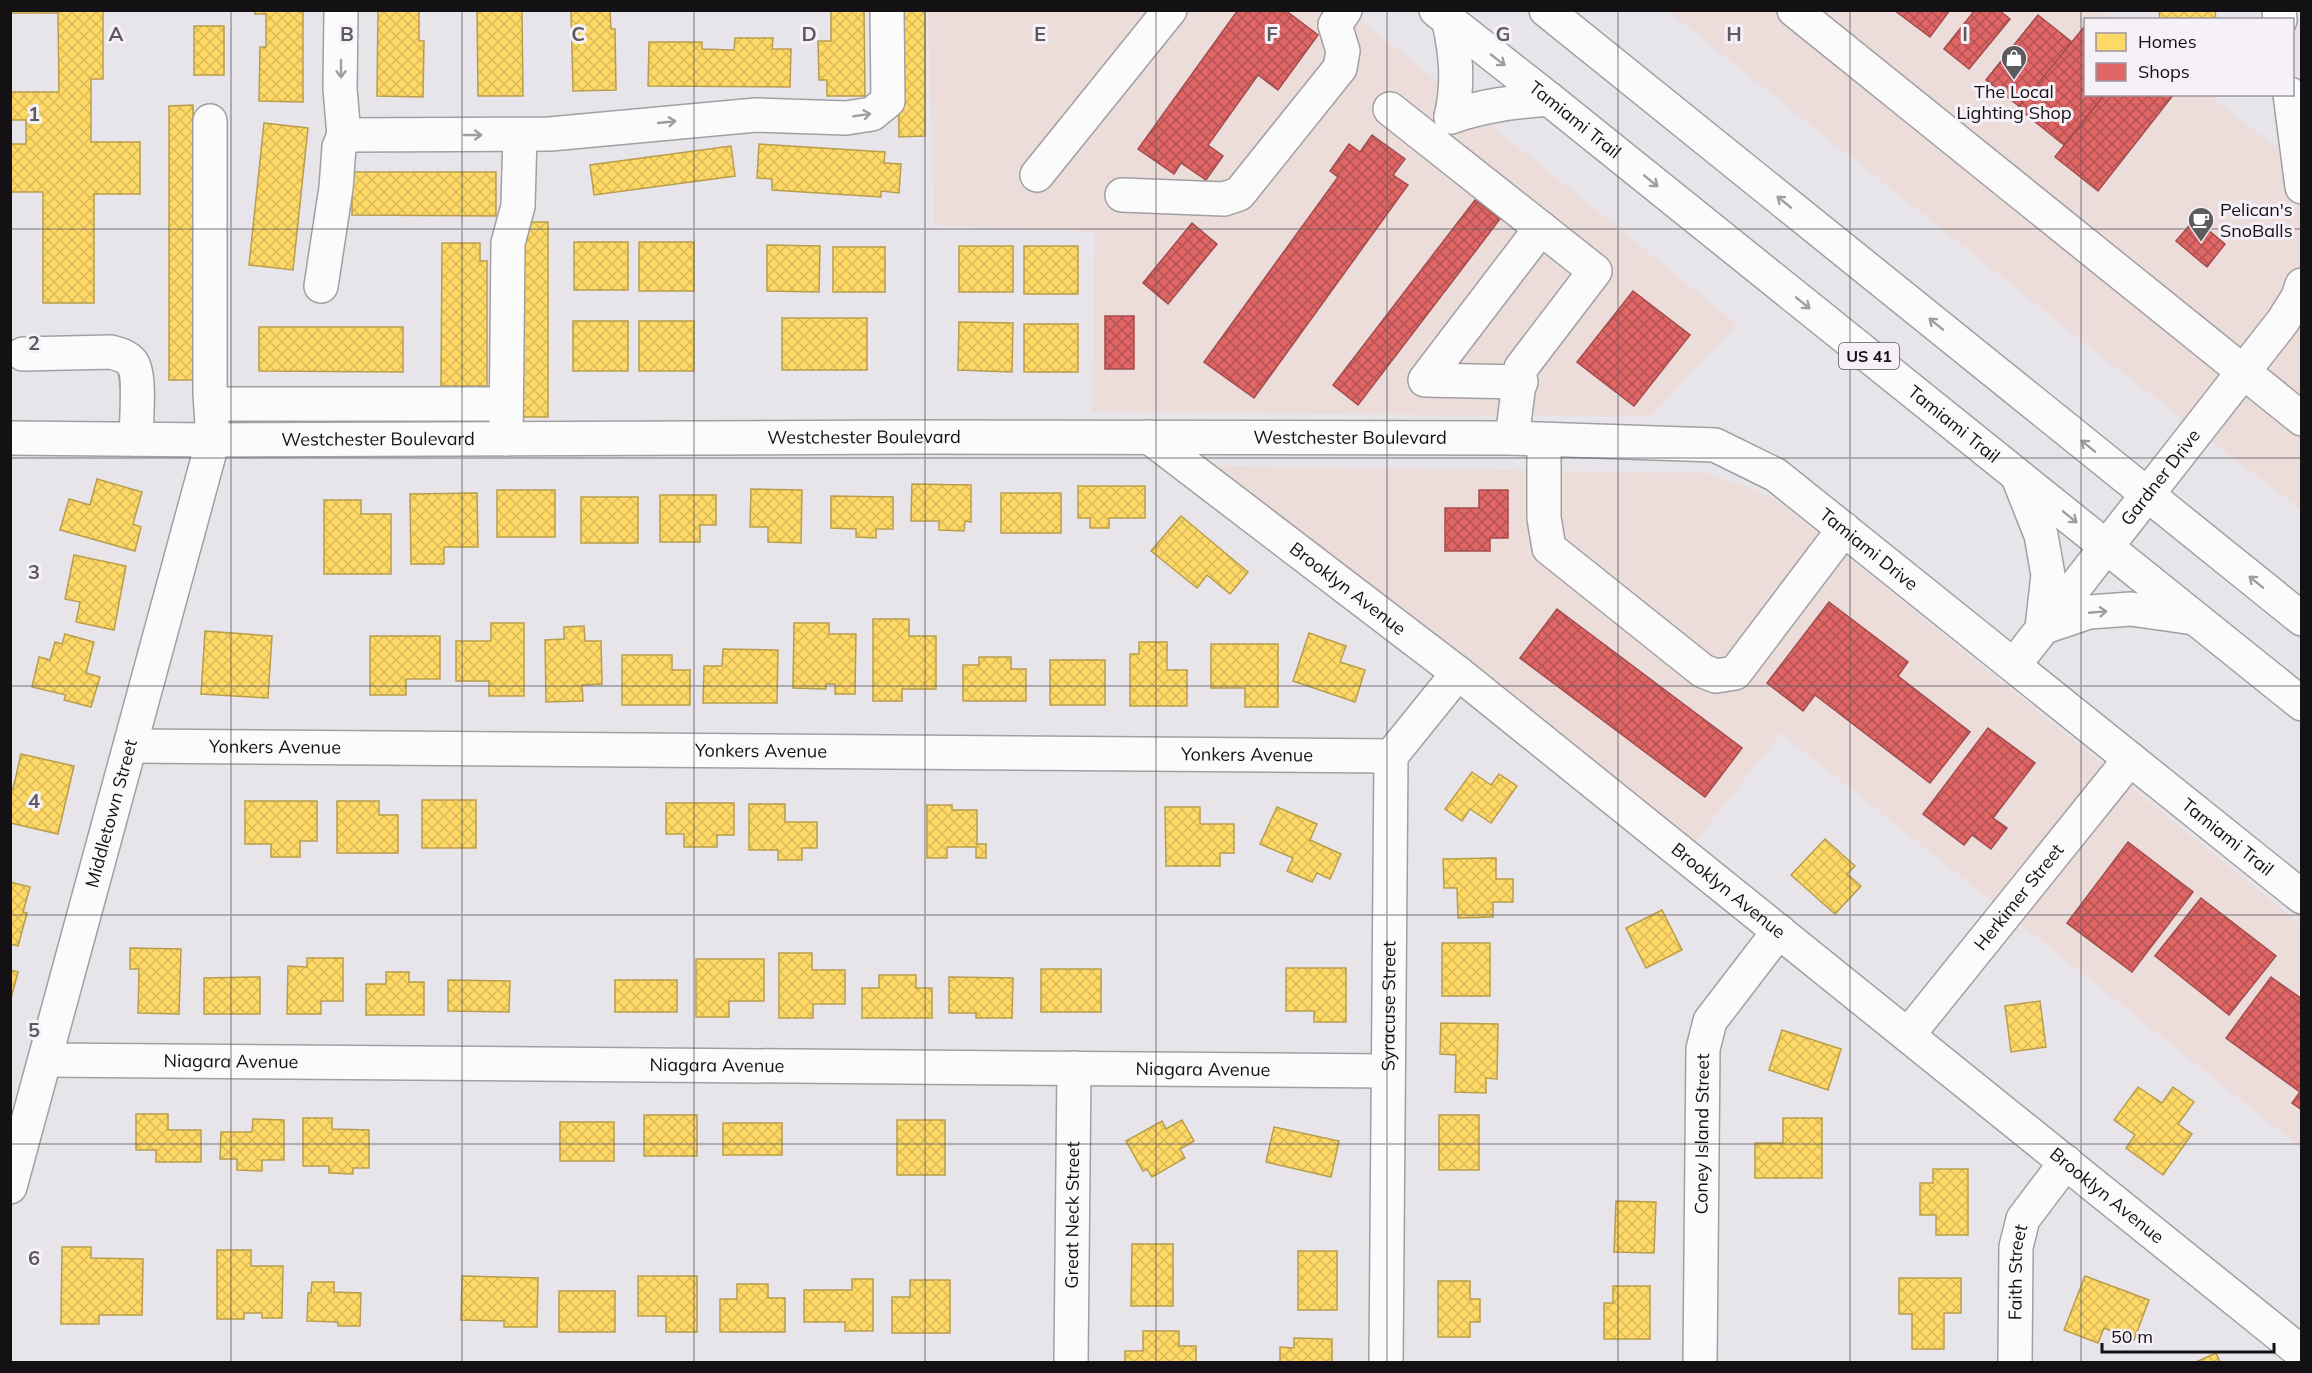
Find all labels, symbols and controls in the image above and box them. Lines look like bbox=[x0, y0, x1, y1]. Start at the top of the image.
legend bbox=[2084, 18, 2294, 96]
text: A bbox=[109, 21, 124, 46]
text: B bbox=[340, 21, 354, 46]
text: C bbox=[571, 21, 585, 46]
text: D bbox=[801, 21, 817, 46]
text: E bbox=[1034, 21, 1046, 46]
text: F bbox=[1266, 21, 1278, 46]
text: G bbox=[1496, 21, 1510, 46]
text: H bbox=[1726, 21, 1742, 46]
text: I bbox=[1962, 21, 1968, 46]
text: Homes bbox=[2138, 30, 2197, 53]
shop icon: The Local Lighting Shop bbox=[1999, 43, 2029, 81]
one-way arrow bbox=[1490, 53, 1506, 66]
one-way arrow bbox=[335, 58, 347, 78]
text: Shops bbox=[2138, 60, 2190, 83]
street label: Tamiami Trail bbox=[1524, 76, 1626, 163]
place label: The Local Lighting Shop bbox=[1956, 80, 2072, 124]
text: 1 bbox=[28, 101, 40, 126]
one-way arrow bbox=[852, 110, 871, 121]
one-way arrow bbox=[657, 117, 677, 128]
one-way arrow bbox=[463, 129, 483, 141]
one-way arrow bbox=[1643, 174, 1659, 187]
one-way arrow bbox=[1776, 195, 1792, 208]
place label: Pelican's SnoBalls bbox=[2220, 198, 2293, 242]
cafe icon: Pelican's SnoBalls bbox=[2186, 205, 2216, 243]
one-way arrow bbox=[1795, 296, 1810, 310]
one-way arrow bbox=[1928, 318, 1944, 331]
text: 2 bbox=[28, 330, 40, 355]
road number: US 41 bbox=[1839, 343, 1899, 369]
street label: Tamiami Trail bbox=[1903, 380, 2005, 468]
street label: Gardner Drive bbox=[2115, 424, 2205, 530]
street label: Westchester Boulevard bbox=[767, 425, 961, 449]
street label: Westchester Boulevard bbox=[1253, 426, 1447, 449]
street label: Westchester Boulevard bbox=[281, 427, 475, 451]
one-way arrow bbox=[2080, 440, 2096, 453]
street label: Tamiami Drive bbox=[1815, 503, 1923, 595]
one-way arrow bbox=[2061, 511, 2077, 524]
street label: Brooklyn Avenue bbox=[1285, 537, 1411, 640]
text: 3 bbox=[28, 559, 40, 584]
one-way arrow bbox=[2248, 575, 2264, 588]
one-way arrow bbox=[2088, 606, 2107, 617]
street label: Yonkers Avenue bbox=[208, 735, 341, 759]
street label: Middletown Street bbox=[80, 737, 142, 890]
street label: Yonkers Avenue bbox=[694, 738, 827, 763]
street label: Yonkers Avenue bbox=[1180, 742, 1313, 766]
text: 4 bbox=[28, 788, 40, 813]
street label: Tamiami Trail bbox=[2177, 793, 2278, 881]
street label: Brooklyn Avenue bbox=[1667, 837, 1791, 943]
street label: Herkimer Street bbox=[1969, 839, 2068, 955]
street label: Syracuse Street bbox=[1376, 941, 1400, 1071]
text: 5 bbox=[28, 1017, 40, 1042]
street label: Niagara Avenue bbox=[163, 1049, 299, 1073]
street label: Niagara Avenue bbox=[649, 1053, 785, 1077]
street label: Coney Island Street bbox=[1689, 1053, 1714, 1215]
street label: Niagara Avenue bbox=[1135, 1057, 1271, 1081]
street label: Great Neck Street bbox=[1060, 1141, 1084, 1289]
street label: Brooklyn Avenue bbox=[2045, 1142, 2169, 1248]
street label: Faith Street bbox=[2003, 1222, 2032, 1320]
text: 6 bbox=[28, 1245, 40, 1270]
scale bar bbox=[2102, 1316, 2274, 1354]
text: 50 m bbox=[2111, 1325, 2153, 1348]

